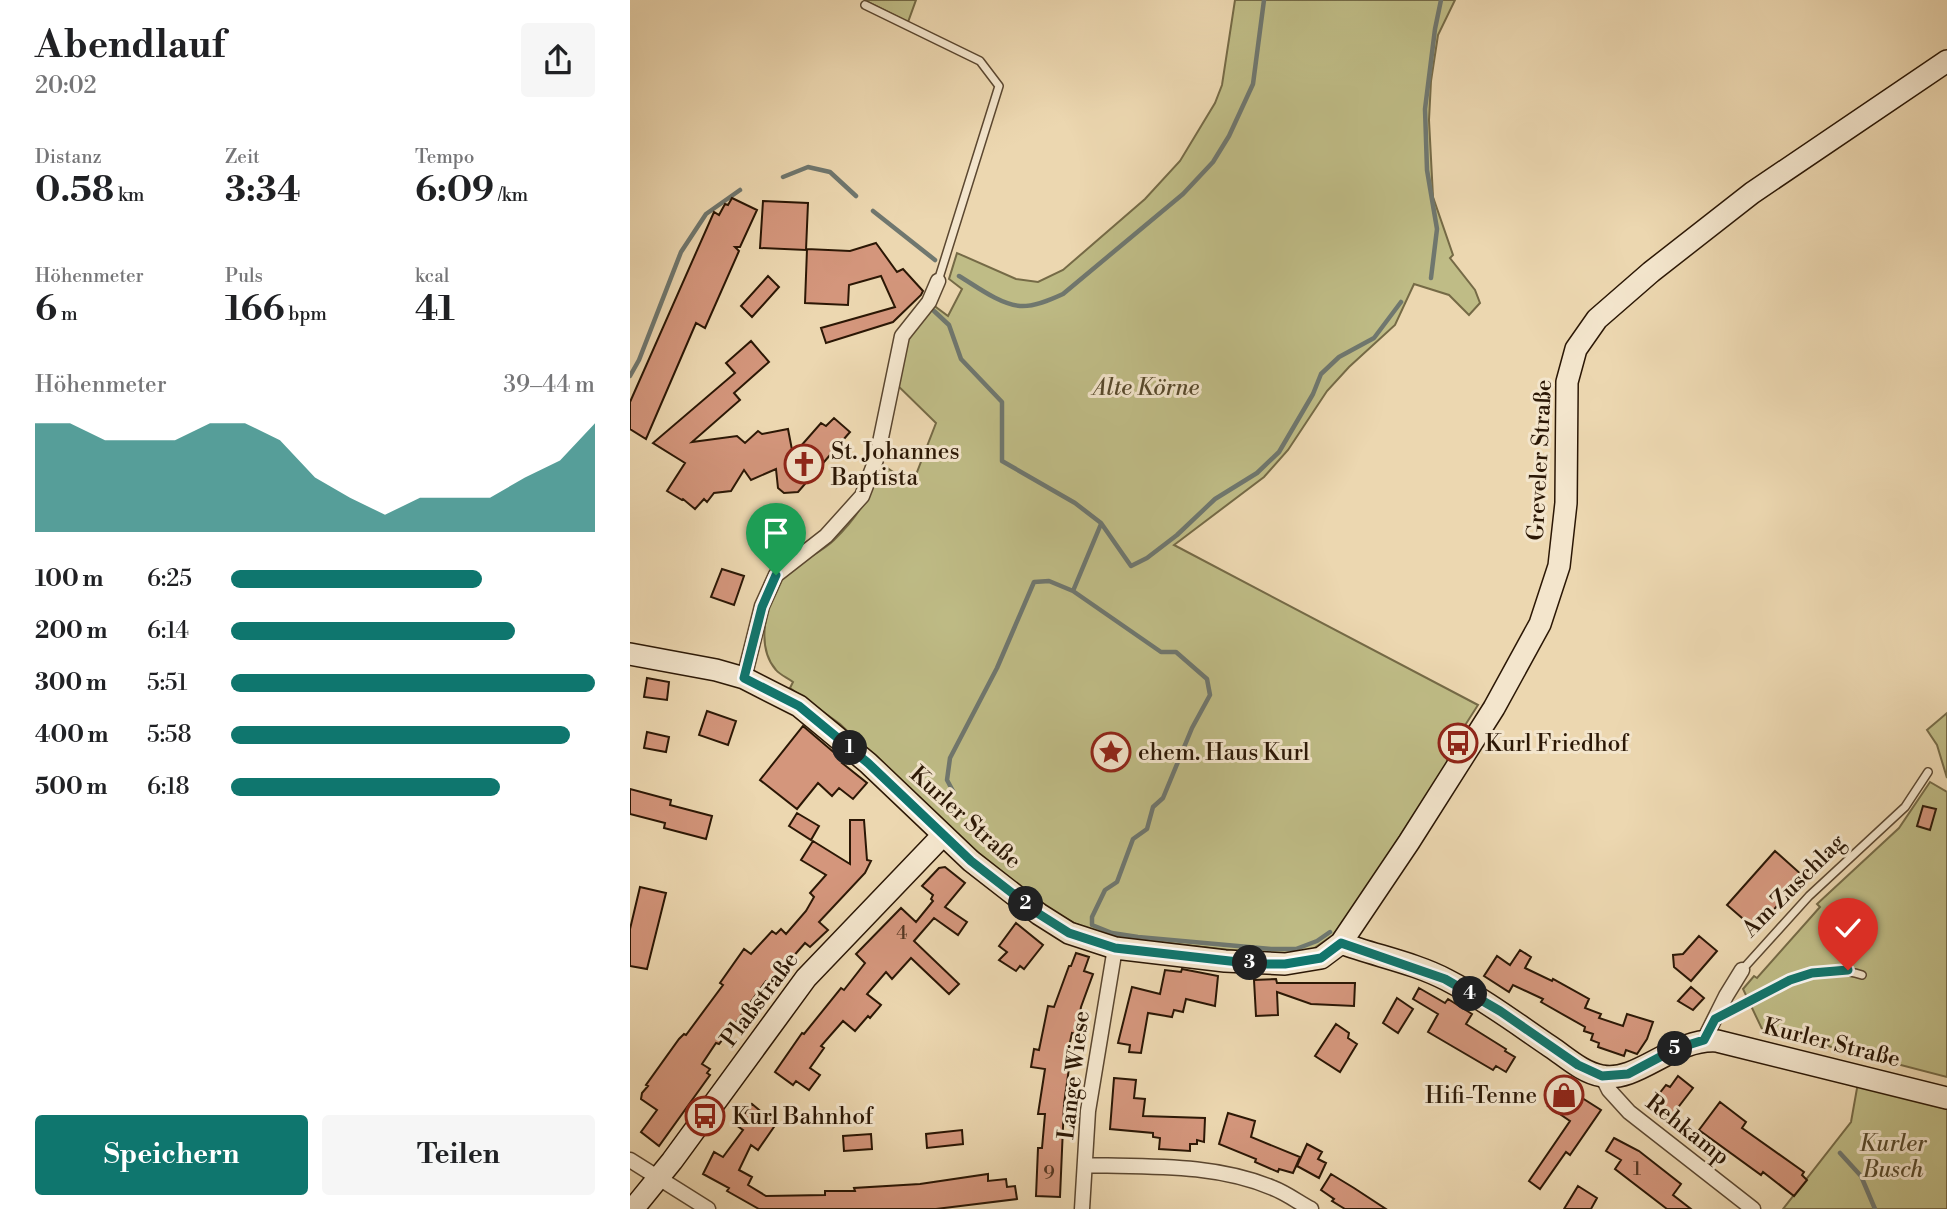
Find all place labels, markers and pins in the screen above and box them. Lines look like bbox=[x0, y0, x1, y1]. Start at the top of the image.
place label: St. Johannes Baptista bbox=[830, 438, 960, 492]
church icon: St. Johannes Baptista bbox=[783, 443, 825, 485]
pin bbox=[746, 503, 806, 575]
bus stop icon: Kurl Friedhof bbox=[1437, 722, 1479, 764]
pin: 1 bbox=[832, 730, 868, 766]
place label: Kurl Friedhof bbox=[1485, 730, 1630, 758]
place icon: ehem. Haus Kurl bbox=[1090, 731, 1132, 773]
place label: ehem. Haus Kurl bbox=[1138, 739, 1310, 767]
pin: 2 bbox=[1008, 886, 1044, 922]
pin bbox=[1818, 898, 1878, 970]
pin: 3 bbox=[1232, 946, 1268, 981]
pin: 4 bbox=[1452, 976, 1488, 1012]
pin: 5 bbox=[1658, 1032, 1692, 1066]
shop icon: Hifi-Tenne bbox=[1543, 1074, 1585, 1116]
place label: Hifi-Tenne bbox=[1425, 1082, 1537, 1110]
bus stop icon: Kurl Bahnhof bbox=[684, 1095, 726, 1137]
place label: Kurl Bahnhof bbox=[732, 1103, 875, 1131]

